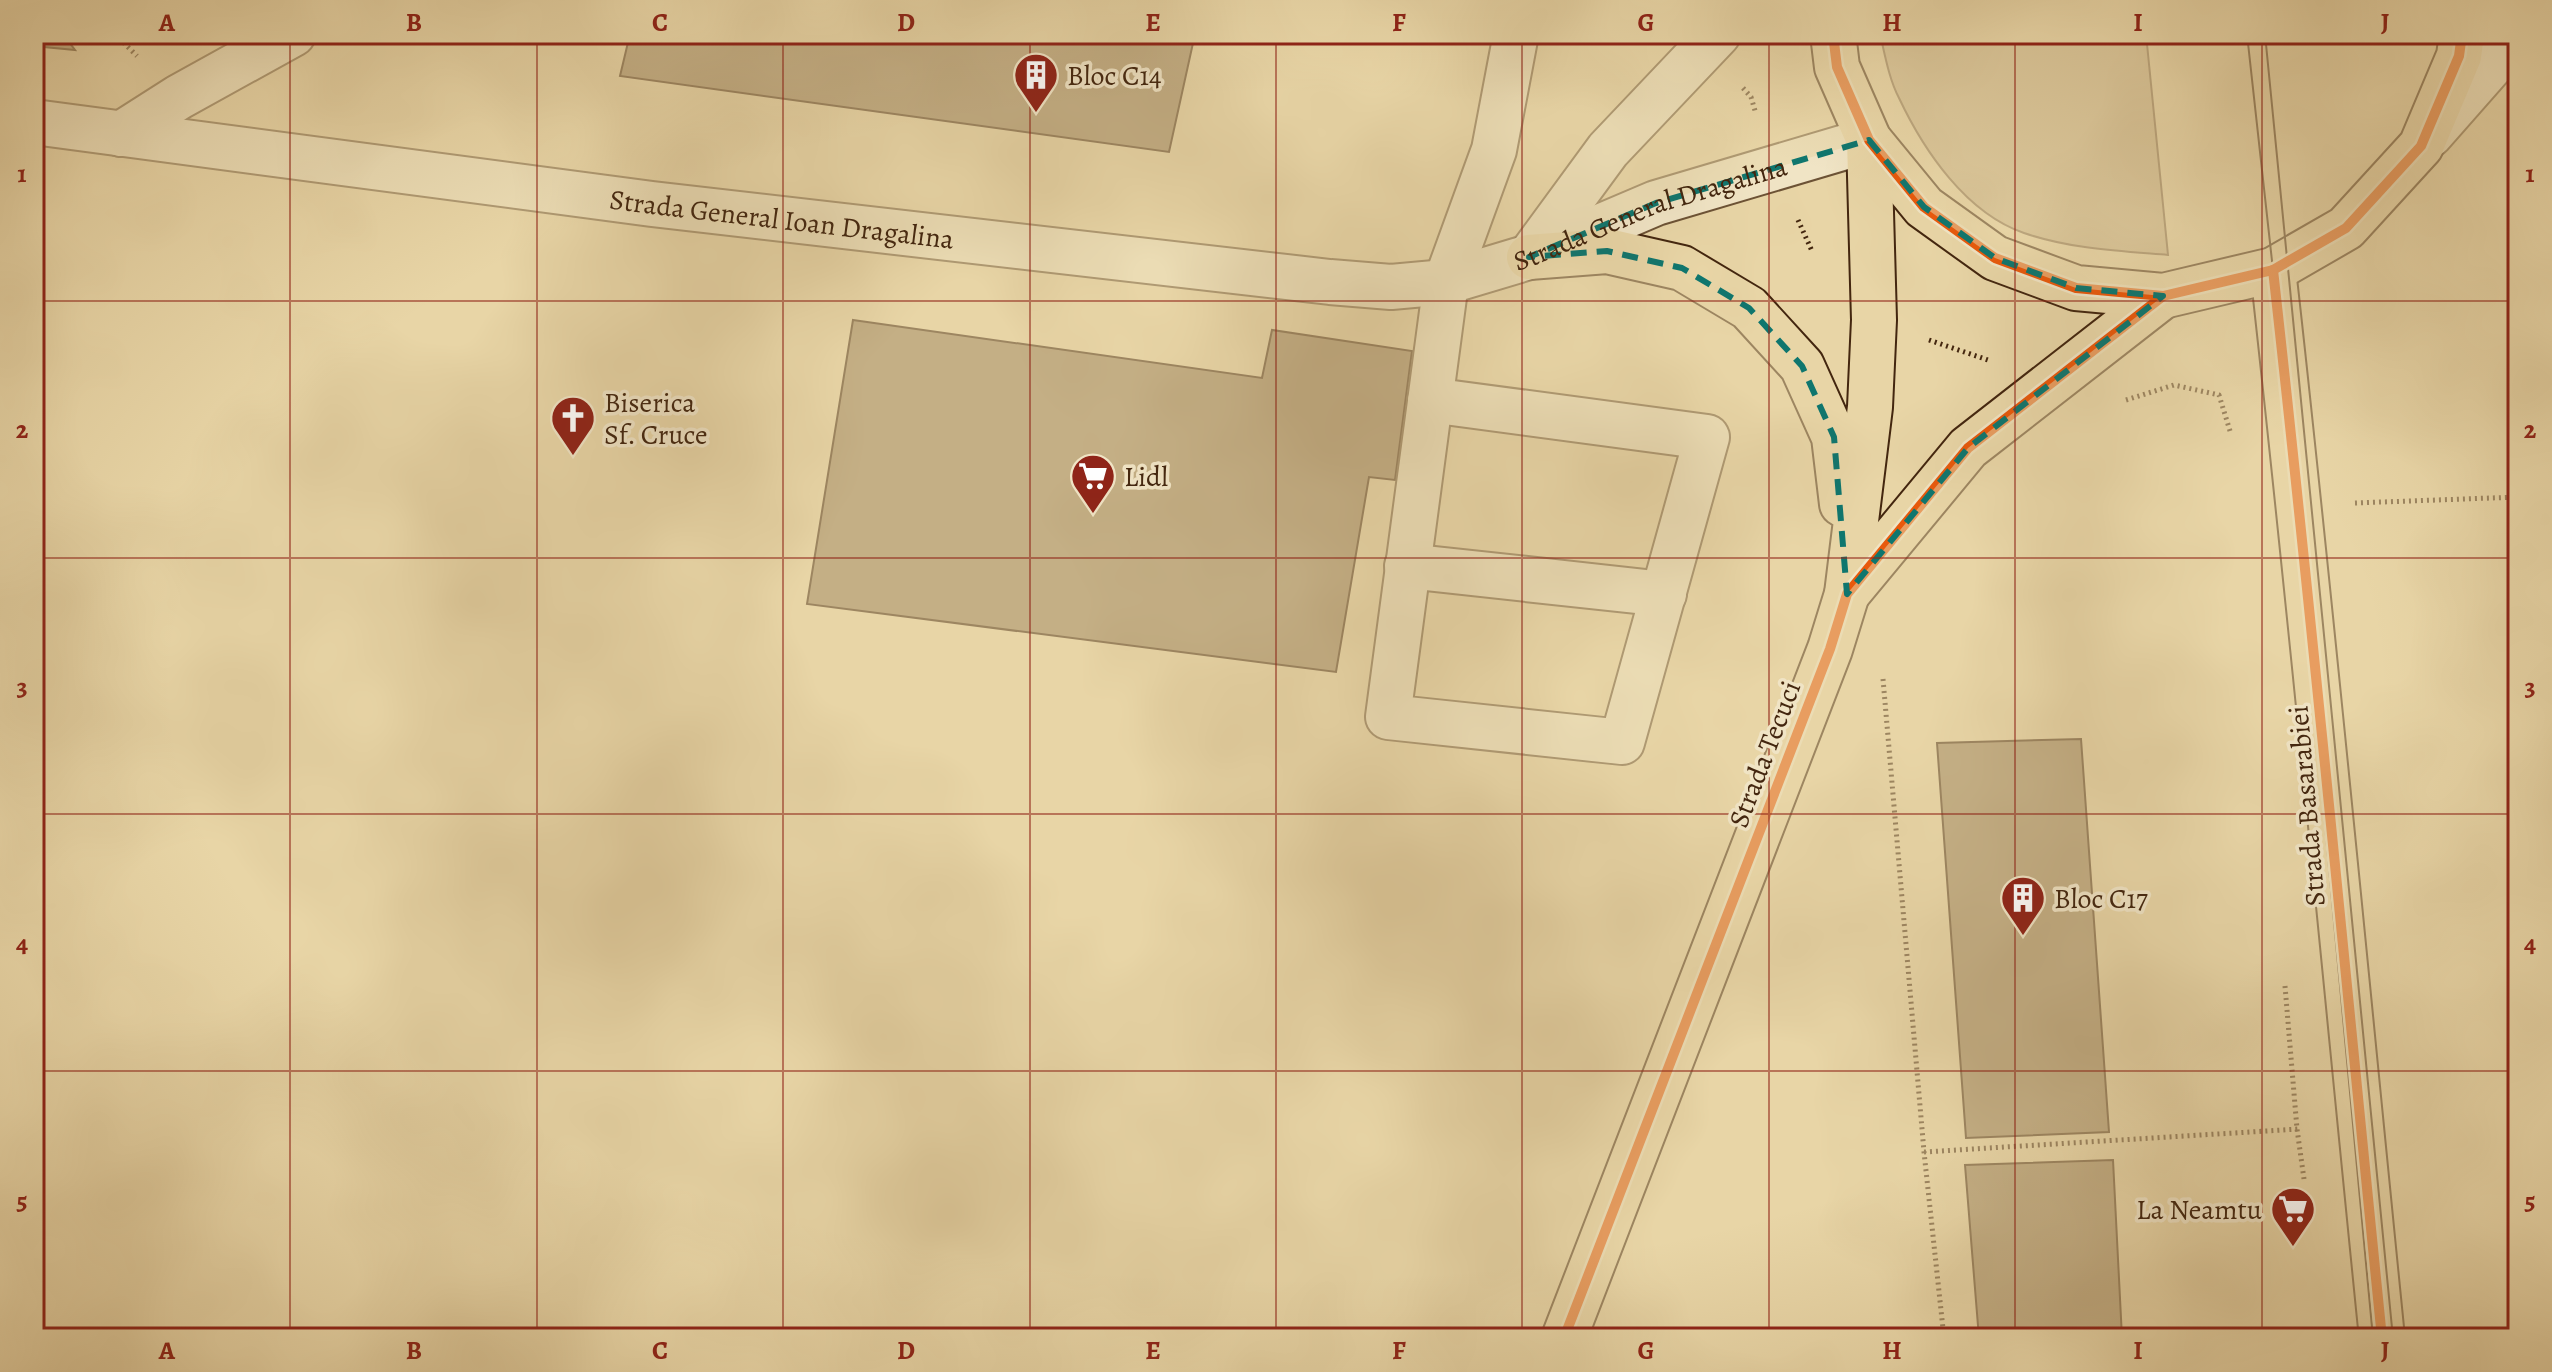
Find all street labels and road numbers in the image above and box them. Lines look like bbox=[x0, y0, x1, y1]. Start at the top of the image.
street label: Strada General Dragalina bbox=[1509, 147, 1792, 281]
street label: Strada General Ioan Dragalina bbox=[607, 181, 956, 259]
street label: Strada Tecuci bbox=[1720, 676, 1810, 833]
street label: Strada Basarabiei bbox=[2279, 704, 2335, 908]

